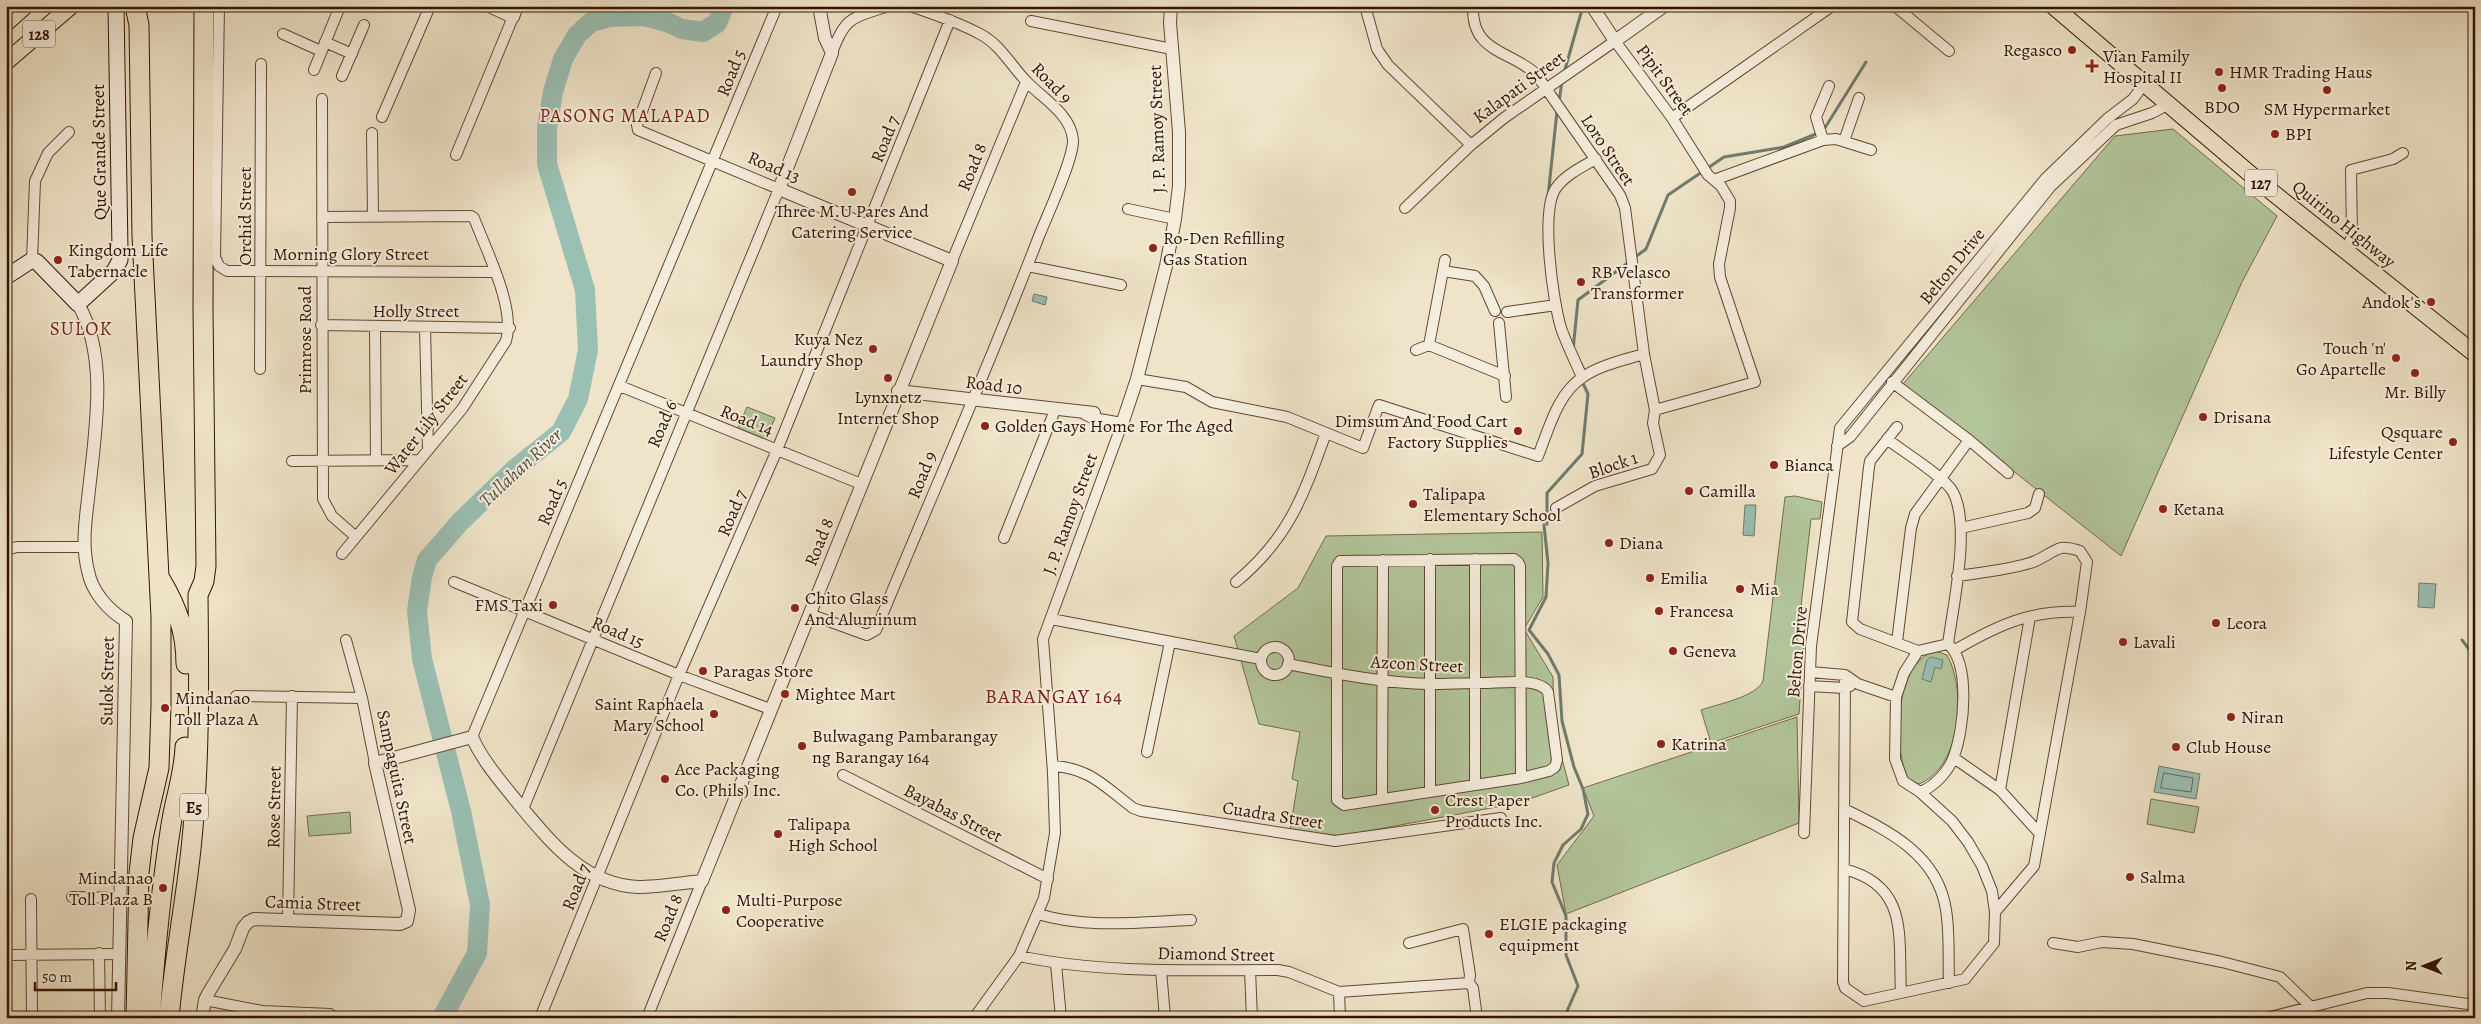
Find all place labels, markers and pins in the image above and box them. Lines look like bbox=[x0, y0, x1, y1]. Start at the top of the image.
place label: Regasco bbox=[2003, 38, 2062, 62]
marker: Regasco bbox=[2066, 44, 2078, 56]
place label: Vian Family Hospital II bbox=[2102, 44, 2190, 89]
marker: Vian Family Hospital II bbox=[2085, 59, 2099, 73]
place label: HMR Trading Haus bbox=[2229, 60, 2373, 84]
marker: HMR Trading Haus bbox=[2213, 66, 2225, 78]
marker: BDO bbox=[2216, 82, 2228, 94]
marker: SM Hypermarket bbox=[2321, 84, 2333, 96]
place label: BDO bbox=[2204, 95, 2240, 119]
place label: SM Hypermarket bbox=[2264, 97, 2390, 121]
place label: BPI bbox=[2285, 122, 2312, 146]
marker: BPI bbox=[2269, 128, 2281, 140]
marker: Three M.U Pares And Catering Service bbox=[846, 186, 858, 198]
place label: Three M.U Pares And Catering Service bbox=[775, 199, 929, 244]
place label: Ro-Den Refilling Gas Station bbox=[1163, 226, 1285, 271]
place label: Kingdom Life Tabernacle bbox=[68, 238, 168, 283]
marker: Ro-Den Refilling Gas Station bbox=[1147, 242, 1159, 254]
marker: Kingdom Life Tabernacle bbox=[52, 254, 64, 266]
place label: RB Velasco Transformer bbox=[1591, 260, 1684, 305]
marker: RB Velasco Transformer bbox=[1575, 276, 1587, 288]
place label: Andok's bbox=[2361, 290, 2421, 314]
marker: Andok's bbox=[2425, 296, 2437, 308]
place label: Kuya Nez Laundry Shop bbox=[760, 327, 863, 372]
place label: Touch 'n' Go Apartelle bbox=[2296, 336, 2386, 381]
marker: Kuya Nez Laundry Shop bbox=[867, 343, 879, 355]
marker: Touch 'n' Go Apartelle bbox=[2390, 352, 2402, 364]
marker: Mr. Billy bbox=[2409, 367, 2421, 379]
marker: Lynxnetz Internet Shop bbox=[882, 372, 894, 384]
place label: Mr. Billy bbox=[2384, 380, 2447, 404]
place label: Lynxnetz Internet Shop bbox=[837, 385, 939, 430]
place label: Drisana bbox=[2213, 405, 2272, 429]
place label: Dimsum And Food Cart Factory Supplies bbox=[1334, 409, 1508, 454]
marker: Drisana bbox=[2197, 411, 2209, 423]
place label: Golden Gays Home For The Aged bbox=[995, 414, 1234, 438]
marker: Golden Gays Home For The Aged bbox=[979, 420, 991, 432]
place label: Qsquare Lifestyle Center bbox=[2328, 420, 2443, 465]
marker: Dimsum And Food Cart Factory Supplies bbox=[1512, 425, 1524, 437]
marker: Qsquare Lifestyle Center bbox=[2447, 436, 2459, 448]
place label: Bianca bbox=[1784, 453, 1834, 477]
marker: Bianca bbox=[1768, 459, 1780, 471]
place label: Camilla bbox=[1699, 479, 1756, 503]
place label: Talipapa Elementary School bbox=[1423, 482, 1561, 527]
marker: Camilla bbox=[1683, 485, 1695, 497]
place label: Ketana bbox=[2173, 497, 2225, 521]
marker: Talipapa Elementary School bbox=[1407, 498, 1419, 510]
marker: Ketana bbox=[2157, 503, 2169, 515]
place label: Diana bbox=[1619, 531, 1664, 555]
marker: Diana bbox=[1603, 537, 1615, 549]
place label: Emilia bbox=[1660, 566, 1709, 590]
marker: Emilia bbox=[1644, 572, 1656, 584]
place label: Mia bbox=[1750, 577, 1779, 601]
marker: Mia bbox=[1734, 583, 1746, 595]
place label: Chito Glass And Aluminum bbox=[804, 586, 917, 631]
place label: FMS Taxi bbox=[474, 593, 543, 617]
marker: FMS Taxi bbox=[547, 599, 559, 611]
place label: Francesa bbox=[1669, 599, 1734, 623]
marker: Chito Glass And Aluminum bbox=[789, 602, 801, 614]
marker: Francesa bbox=[1653, 605, 1665, 617]
place label: Leora bbox=[2226, 611, 2268, 635]
marker: Leora bbox=[2210, 617, 2222, 629]
place label: Lavali bbox=[2133, 630, 2176, 654]
marker: Lavali bbox=[2117, 636, 2129, 648]
place label: Geneva bbox=[1683, 639, 1737, 663]
marker: Geneva bbox=[1667, 645, 1679, 657]
place label: Paragas Store bbox=[713, 659, 813, 683]
marker: Paragas Store bbox=[697, 665, 709, 677]
place label: Mightee Mart bbox=[795, 682, 896, 706]
place label: Mindanao Toll Plaza A bbox=[175, 686, 259, 731]
marker: Mightee Mart bbox=[779, 688, 791, 700]
place label: Saint Raphaela Mary School bbox=[595, 692, 705, 737]
marker: Mindanao Toll Plaza A bbox=[159, 702, 171, 714]
place label: Niran bbox=[2241, 705, 2284, 729]
marker: Saint Raphaela Mary School bbox=[708, 708, 720, 720]
marker: Niran bbox=[2225, 711, 2237, 723]
place label: Bulwagang Pambarangay ng Barangay 164 bbox=[812, 724, 999, 769]
place label: Katrina bbox=[1671, 732, 1727, 756]
place label: Club House bbox=[2186, 735, 2271, 759]
marker: Katrina bbox=[1655, 738, 1667, 750]
marker: Bulwagang Pambarangay ng Barangay 164 bbox=[796, 740, 808, 752]
marker: Club House bbox=[2170, 741, 2182, 753]
place label: Ace Packaging Co. (Phils) Inc. bbox=[674, 757, 781, 802]
marker: Ace Packaging Co. (Phils) Inc. bbox=[659, 773, 671, 785]
place label: Crest Paper Products Inc. bbox=[1445, 788, 1543, 833]
marker: Crest Paper Products Inc. bbox=[1429, 804, 1441, 816]
place label: Talipapa High School bbox=[788, 812, 878, 857]
marker: Talipapa High School bbox=[772, 828, 784, 840]
place label: Salma bbox=[2140, 865, 2186, 889]
place label: Mindanao Toll Plaza B bbox=[69, 866, 153, 911]
marker: Salma bbox=[2124, 871, 2136, 883]
marker: Mindanao Toll Plaza B bbox=[157, 882, 169, 894]
place label: Multi-Purpose Cooperative bbox=[736, 888, 843, 933]
marker: Multi-Purpose Cooperative bbox=[720, 904, 732, 916]
place label: ELGIE packaging equipment bbox=[1499, 912, 1627, 957]
marker: ELGIE packaging equipment bbox=[1483, 928, 1495, 940]

